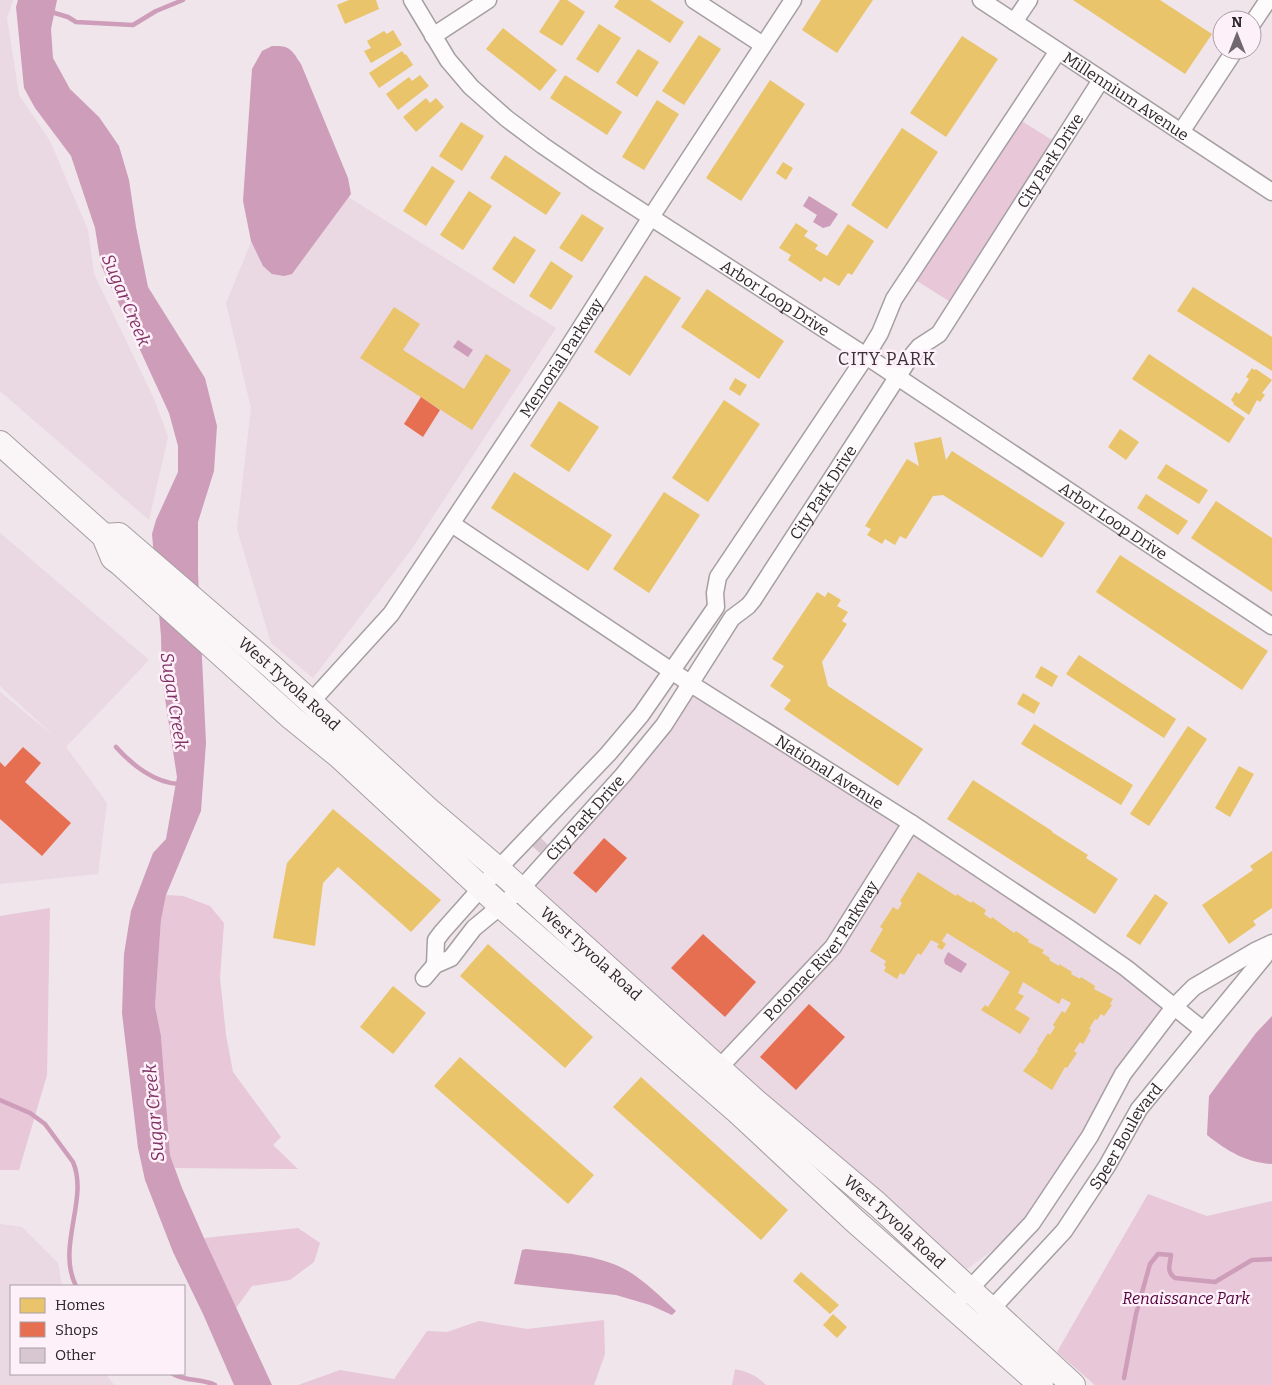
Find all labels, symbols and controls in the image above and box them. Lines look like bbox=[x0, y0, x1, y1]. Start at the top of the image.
north arrow bbox=[1212, 10, 1262, 60]
text: N bbox=[1232, 14, 1243, 31]
street label: Millennium Avenue bbox=[1059, 48, 1192, 145]
street label: City Park Drive bbox=[1013, 110, 1087, 212]
water label: Sugar Creek bbox=[97, 251, 155, 350]
street label: Arbor Loop Drive bbox=[717, 256, 833, 340]
street label: Memorial Parkway bbox=[516, 294, 607, 421]
district label: CITY PARK bbox=[838, 348, 936, 370]
street label: City Park Drive bbox=[786, 442, 861, 543]
street label: Arbor Loop Drive bbox=[1055, 478, 1171, 564]
street label: West Tyvola Road bbox=[234, 633, 344, 735]
water label: Sugar Creek bbox=[155, 651, 193, 751]
street label: National Avenue bbox=[772, 731, 887, 813]
street label: City Park Drive bbox=[542, 771, 628, 865]
street label: Potomac River Parkway bbox=[760, 877, 882, 1024]
street label: West Tyvola Road bbox=[536, 903, 646, 1005]
water label: Sugar Creek bbox=[139, 1063, 169, 1163]
street label: Speer Boulevard bbox=[1085, 1079, 1166, 1193]
street label: West Tyvola Road bbox=[840, 1171, 950, 1273]
legend bbox=[10, 1285, 185, 1375]
park label: Renaissance Park bbox=[1122, 1289, 1250, 1308]
text: Homes bbox=[55, 1296, 105, 1314]
text: Shops bbox=[55, 1321, 98, 1339]
text: Other bbox=[55, 1346, 96, 1364]

